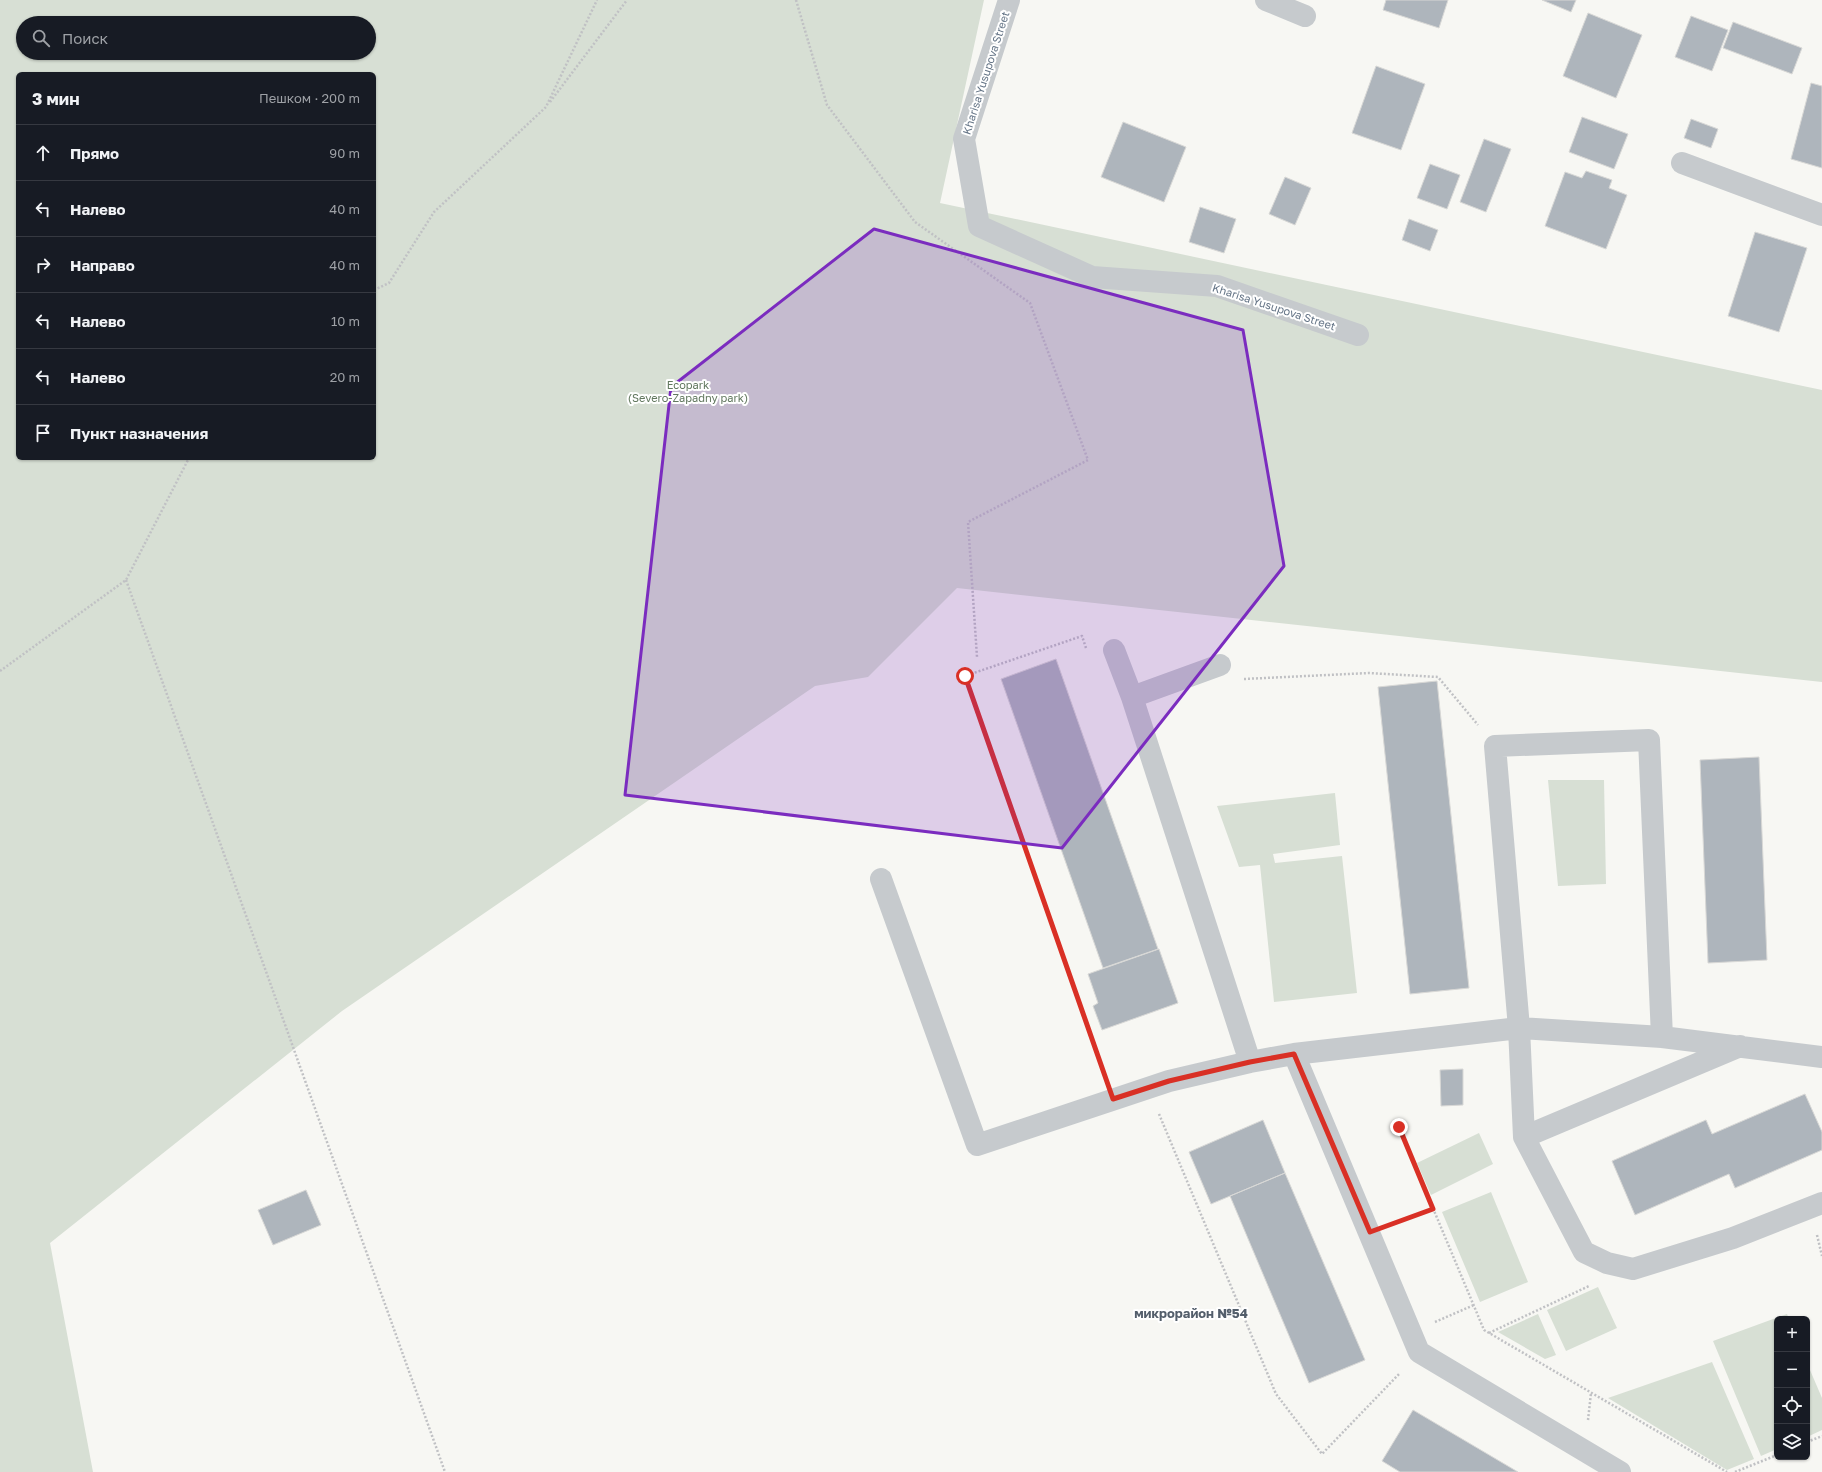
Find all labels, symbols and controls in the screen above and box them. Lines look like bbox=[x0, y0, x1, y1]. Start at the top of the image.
street label: Kharisa Yusupova Street bbox=[959, 10, 1012, 136]
search box bbox=[16, 16, 376, 60]
icon: search bbox=[30, 27, 52, 49]
text: Поиск bbox=[62, 29, 108, 47]
text: 3 мин bbox=[32, 88, 80, 109]
text: Пешком · 200 m bbox=[259, 90, 360, 106]
icon: ahead bbox=[32, 142, 54, 164]
text: Прямо bbox=[70, 144, 119, 162]
text: 90 m bbox=[329, 145, 360, 161]
icon: left bbox=[32, 198, 54, 220]
text: Налево bbox=[70, 200, 126, 218]
text: 40 m bbox=[329, 201, 360, 217]
icon: right bbox=[32, 254, 54, 276]
text: Направо bbox=[70, 256, 135, 274]
text: 40 m bbox=[329, 257, 360, 273]
street label: Kharisa Yusupova Street bbox=[1211, 280, 1337, 333]
icon: left bbox=[32, 310, 54, 332]
text: Налево bbox=[70, 312, 126, 330]
text: 10 m bbox=[331, 313, 360, 329]
icon: left bbox=[32, 366, 54, 388]
text: Налево bbox=[70, 368, 126, 386]
text: 20 m bbox=[330, 369, 360, 385]
park label: Ecopark (Severo-Zapadny park) bbox=[628, 378, 748, 404]
icon: arrive bbox=[32, 422, 54, 444]
text: Пункт назначения bbox=[70, 424, 208, 442]
route start bbox=[956, 667, 974, 685]
route end bbox=[1390, 1118, 1408, 1136]
district label: микрорайон №54 bbox=[1134, 1305, 1248, 1321]
map controls bbox=[1774, 1316, 1810, 1460]
button: + bbox=[1774, 1316, 1810, 1352]
button: − bbox=[1774, 1352, 1810, 1388]
button: locate bbox=[1774, 1388, 1810, 1424]
button: layers bbox=[1774, 1424, 1810, 1460]

